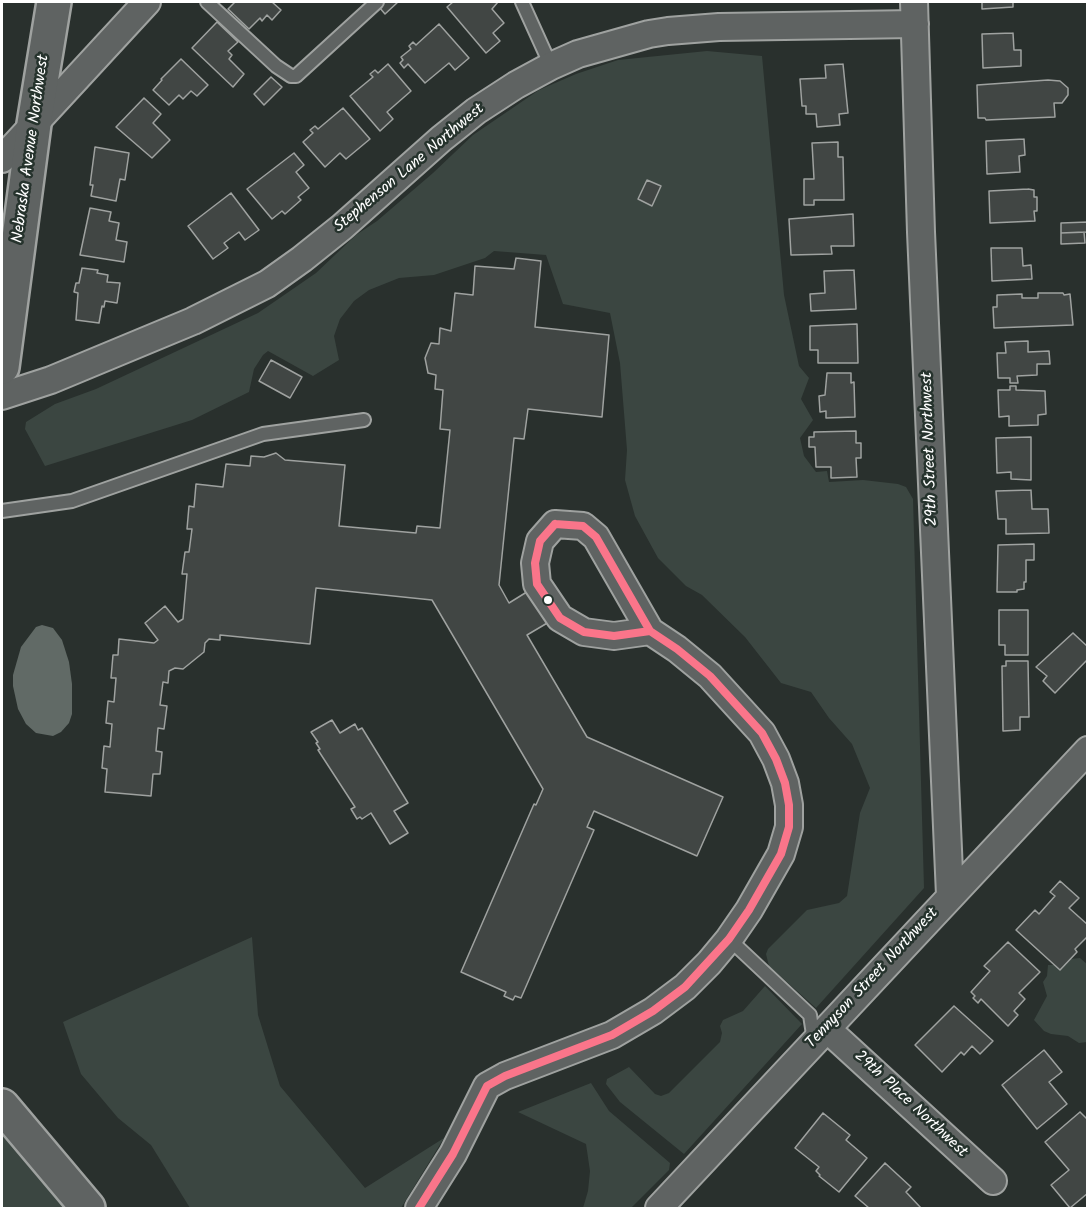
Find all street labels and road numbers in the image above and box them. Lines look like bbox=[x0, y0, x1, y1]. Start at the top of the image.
street label: Nebraska Avenue Northwest bbox=[9, 54, 55, 244]
street label: Stephenson Lane Northwest bbox=[331, 100, 489, 238]
street label: 29th Street Northwest bbox=[919, 372, 943, 526]
street label: Tennyson Street Northwest bbox=[803, 905, 943, 1053]
street label: 29th Place Northwest bbox=[849, 1047, 971, 1163]

